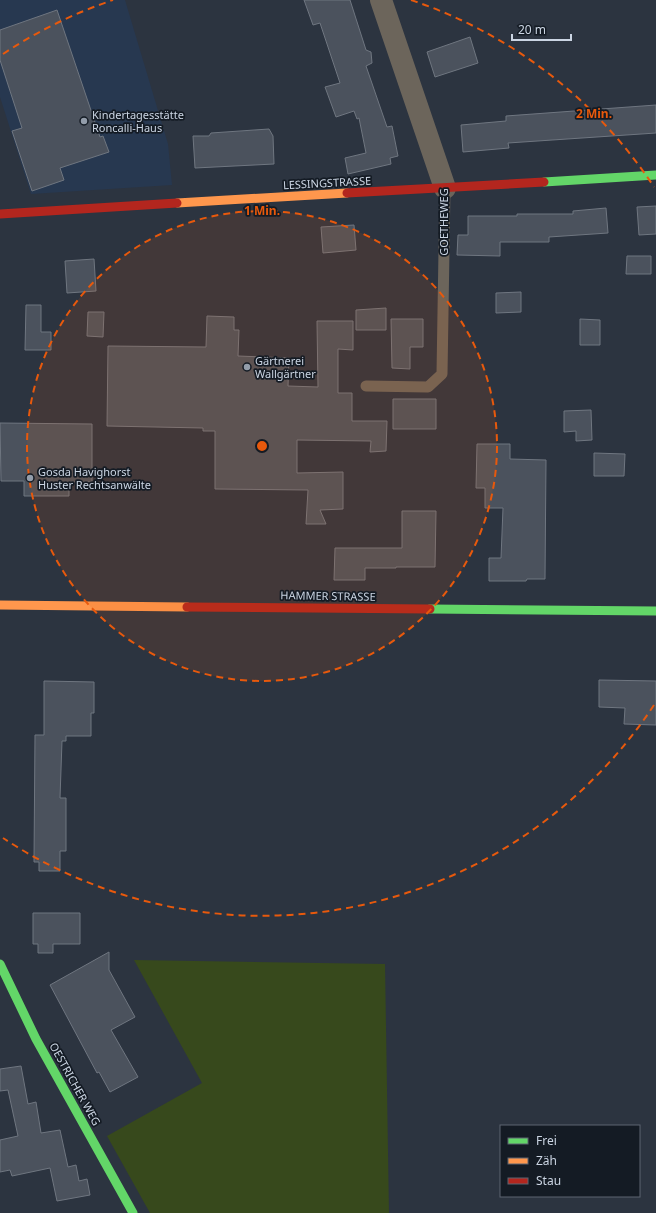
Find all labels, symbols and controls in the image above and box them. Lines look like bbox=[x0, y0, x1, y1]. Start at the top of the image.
scale bar bbox=[512, 16, 571, 42]
text: 20 m bbox=[518, 21, 546, 38]
text: 2 Min. bbox=[576, 105, 612, 122]
place label: Kindertagesstätte Roncalli-Haus bbox=[92, 107, 184, 135]
marker: Kindertagesstätte Roncalli-Haus bbox=[79, 116, 89, 126]
street label: LESSINGSTRASSE bbox=[283, 173, 371, 192]
street label: GOETHEWEG bbox=[436, 188, 451, 256]
text: 1 Min. bbox=[244, 202, 280, 219]
place label: Gärtnerei Wallgärtner bbox=[255, 353, 316, 381]
marker: Gärtnerei Wallgärtner bbox=[242, 362, 252, 372]
centre of rings bbox=[255, 439, 269, 453]
place label: Gosda Havighorst Huster Rechtsanwälte bbox=[38, 464, 151, 492]
marker: Gosda Havighorst Huster Rechtsanwälte bbox=[25, 473, 35, 483]
street label: HAMMER STRASSE bbox=[280, 587, 376, 604]
street label: OESTRICHER WEG bbox=[46, 1040, 104, 1128]
legend bbox=[500, 1125, 640, 1197]
text: Frei bbox=[536, 1132, 557, 1149]
text: Zäh bbox=[536, 1152, 557, 1169]
text: Stau bbox=[536, 1172, 561, 1189]

